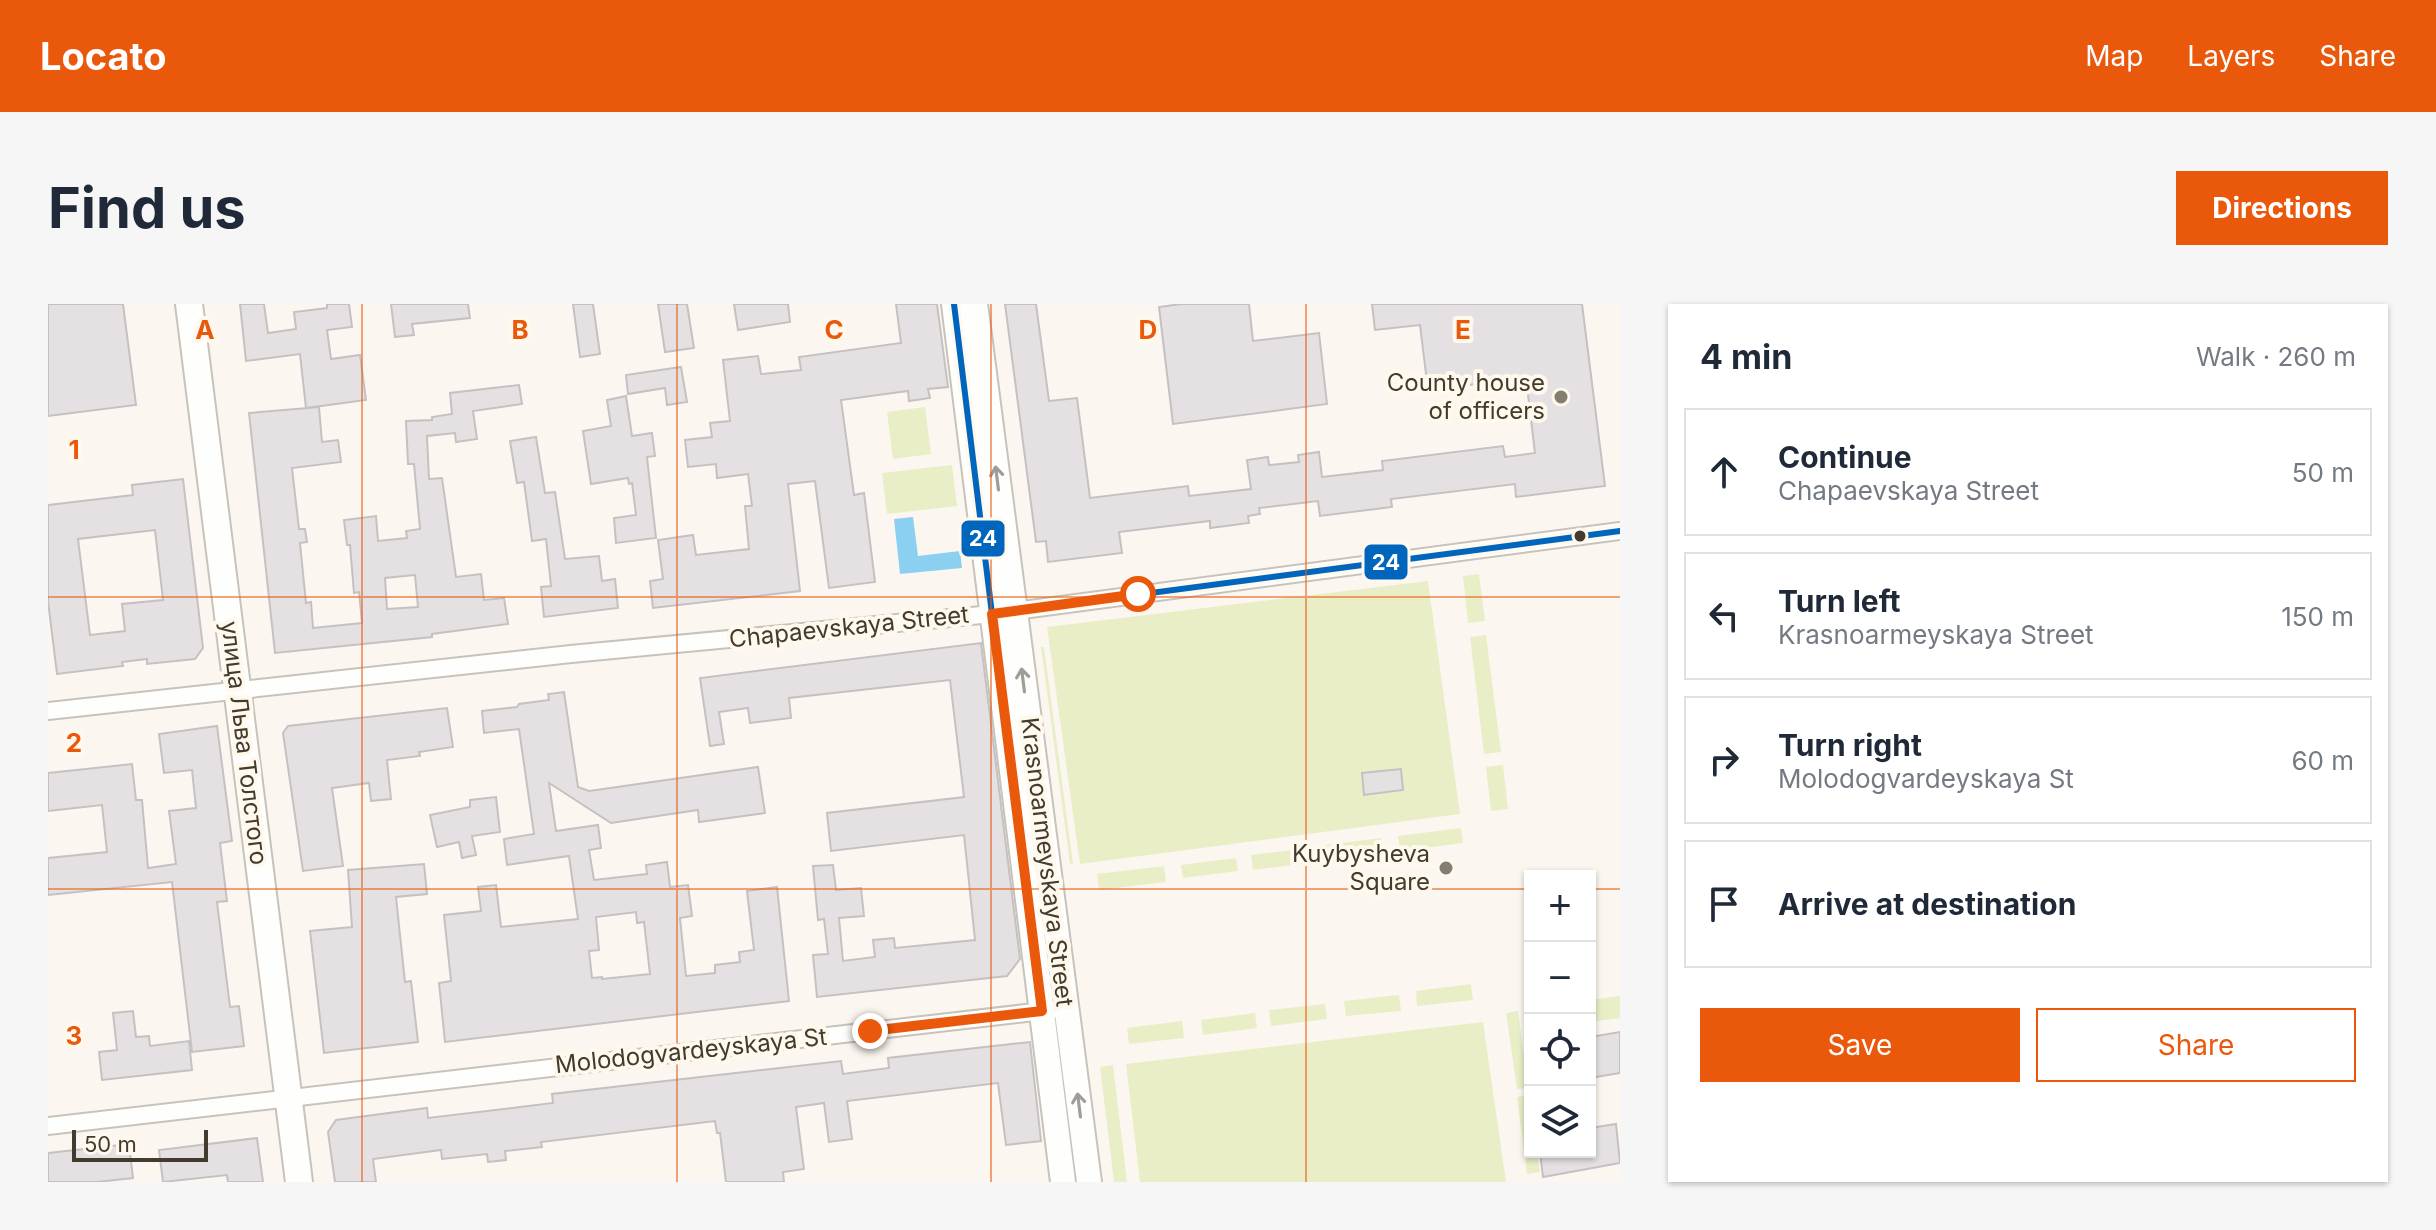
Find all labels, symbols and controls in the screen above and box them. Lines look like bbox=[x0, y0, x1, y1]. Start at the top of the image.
text: Locato bbox=[40, 33, 166, 79]
text: Map bbox=[2085, 39, 2143, 73]
text: Layers bbox=[2187, 39, 2275, 73]
text: Share bbox=[2319, 39, 2396, 73]
button: Directions bbox=[2176, 171, 2388, 245]
text: Find us bbox=[48, 174, 246, 242]
text: A bbox=[195, 314, 215, 345]
text: B bbox=[511, 314, 529, 345]
text: C bbox=[824, 314, 844, 345]
text: D bbox=[1139, 314, 1157, 345]
text: E bbox=[1455, 314, 1471, 345]
text: 4 min bbox=[1700, 336, 1792, 377]
text: Walk · 260 m bbox=[2196, 341, 2356, 372]
place label: County house of officers bbox=[1387, 368, 1545, 425]
marker: County house of officers bbox=[1552, 388, 1570, 406]
text: 1 bbox=[68, 434, 80, 465]
text: Continue bbox=[1778, 439, 1912, 475]
icon: ahead bbox=[1702, 450, 1746, 494]
text: 50 m bbox=[2292, 457, 2354, 488]
one-way arrow bbox=[989, 466, 1004, 491]
text: Chapaevskaya Street bbox=[1778, 475, 2039, 506]
line badge: 24 bbox=[960, 519, 1006, 558]
text: 24 bbox=[969, 525, 997, 551]
unlabelled marker bbox=[1572, 528, 1588, 544]
line badge: 24 bbox=[1363, 543, 1409, 581]
text: 24 bbox=[1372, 549, 1400, 575]
route start bbox=[1120, 576, 1156, 612]
text: Turn left bbox=[1778, 583, 1900, 619]
icon: left bbox=[1702, 594, 1746, 638]
street label: Chapaevskaya Street bbox=[728, 599, 970, 654]
text: 150 m bbox=[2281, 601, 2354, 632]
street label: улица Льва Толстого bbox=[215, 619, 274, 866]
text: Krasnoarmeyskaya Street bbox=[1778, 619, 2094, 650]
one-way arrow bbox=[1016, 667, 1031, 694]
street label: Krasnoarmeyskaya Street bbox=[1015, 716, 1080, 1008]
text: 2 bbox=[66, 727, 82, 758]
text: Turn right bbox=[1778, 727, 1922, 763]
icon: right bbox=[1702, 738, 1746, 782]
text: 60 m bbox=[2291, 745, 2354, 776]
text: Molodogvardeyskaya St bbox=[1778, 763, 2074, 794]
place label: Kuybysheva Square bbox=[1292, 839, 1430, 896]
marker: Kuybysheva Square bbox=[1437, 859, 1455, 877]
map controls bbox=[1524, 870, 1596, 1158]
button: + bbox=[1524, 870, 1596, 942]
icon: arrive bbox=[1702, 882, 1746, 926]
text: Arrive at destination bbox=[1778, 886, 2076, 922]
button: − bbox=[1524, 942, 1596, 1014]
button: Save bbox=[1700, 1008, 2020, 1082]
button: Share bbox=[2036, 1008, 2356, 1082]
route end bbox=[852, 1013, 888, 1049]
button: locate bbox=[1524, 1014, 1596, 1086]
text: 3 bbox=[66, 1020, 82, 1051]
street label: Molodogvardeyskaya St bbox=[554, 1022, 828, 1079]
button: layers bbox=[1524, 1086, 1596, 1158]
one-way arrow bbox=[1071, 1093, 1086, 1118]
scale bar bbox=[72, 1126, 208, 1162]
text: 50 m bbox=[84, 1131, 137, 1157]

